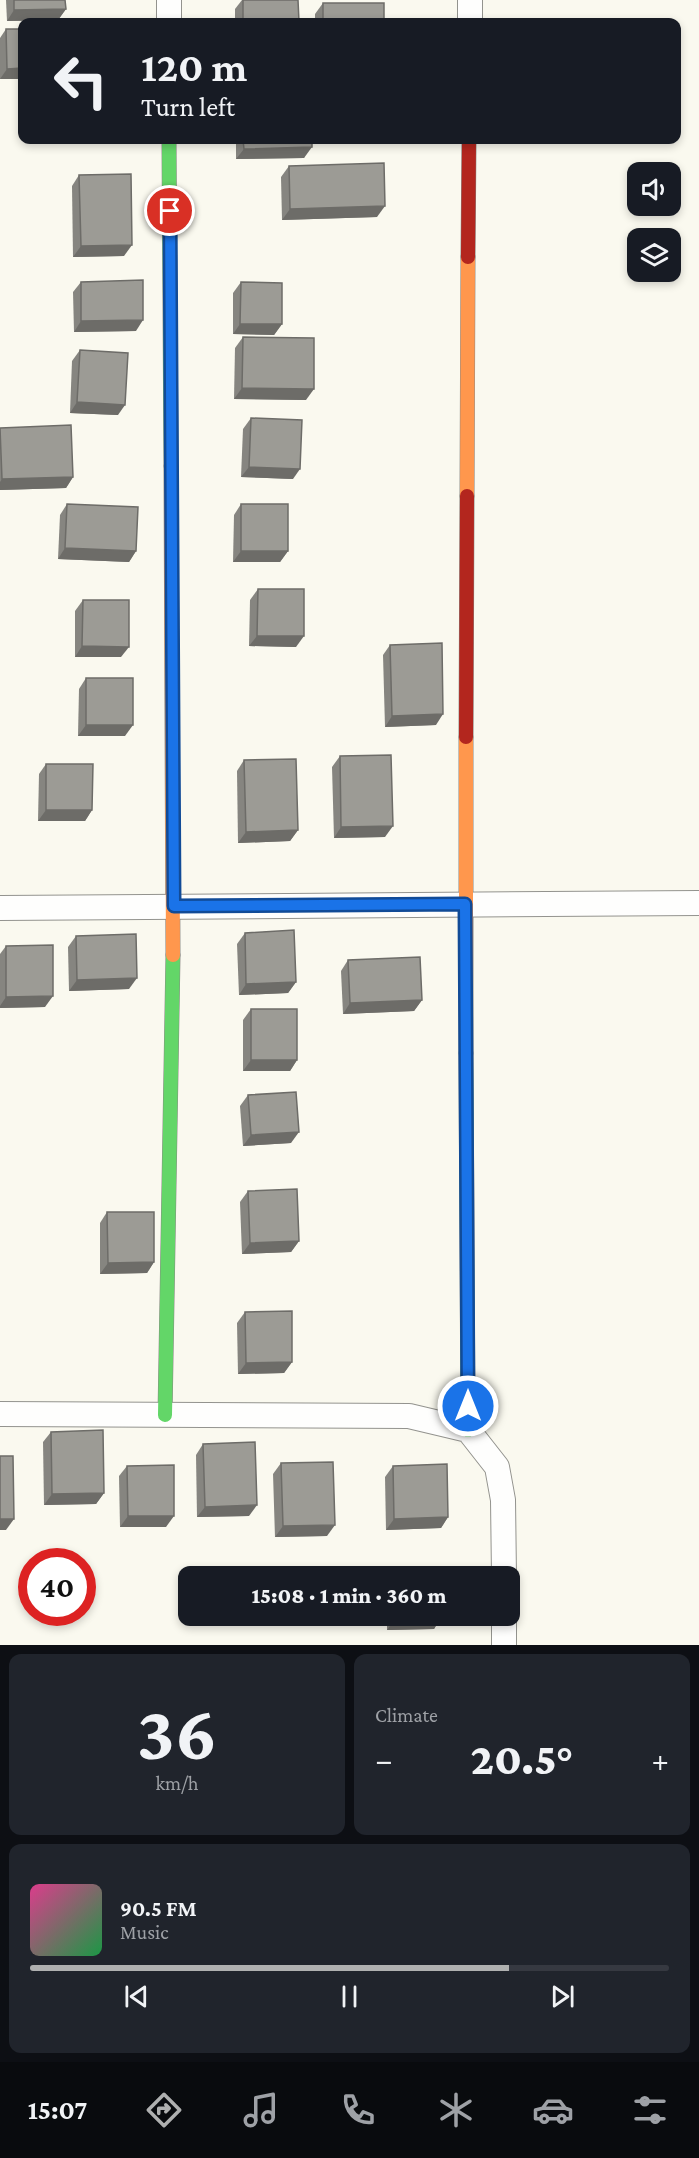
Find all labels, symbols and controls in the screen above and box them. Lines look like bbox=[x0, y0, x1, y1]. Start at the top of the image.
icon: left bbox=[42, 42, 120, 120]
text: 120 m bbox=[141, 43, 247, 90]
text: Turn left bbox=[141, 92, 235, 122]
map controls bbox=[627, 162, 681, 282]
button: sound bbox=[627, 162, 681, 216]
pin bbox=[144, 185, 195, 236]
icon: arrive bbox=[153, 194, 186, 227]
button: layers bbox=[627, 228, 681, 282]
position arrow bbox=[436, 1374, 500, 1438]
speed limit sign: 40 bbox=[18, 1548, 96, 1626]
text: 15:08 · 1 min · 360 m bbox=[251, 1583, 447, 1608]
text: 36 bbox=[137, 1689, 217, 1776]
text: Climate bbox=[375, 1704, 438, 1726]
text: 20.5° bbox=[470, 1734, 574, 1784]
text: − bbox=[375, 1741, 392, 1778]
text: + bbox=[652, 1741, 669, 1778]
text: km/h bbox=[155, 1772, 199, 1794]
text: 90.5 FM bbox=[120, 1896, 197, 1921]
text: Music bbox=[120, 1921, 169, 1943]
icon: previous bbox=[120, 1980, 153, 2013]
icon: pause bbox=[333, 1980, 366, 2013]
icon: next bbox=[546, 1980, 579, 2013]
icon: directions bbox=[143, 2089, 185, 2131]
icon: music bbox=[240, 2089, 282, 2131]
icon: phone bbox=[337, 2089, 379, 2131]
icon: climate bbox=[435, 2089, 477, 2131]
icon: car bbox=[532, 2089, 574, 2131]
icon: filters bbox=[629, 2089, 671, 2131]
text: 15:07 bbox=[28, 2095, 87, 2125]

